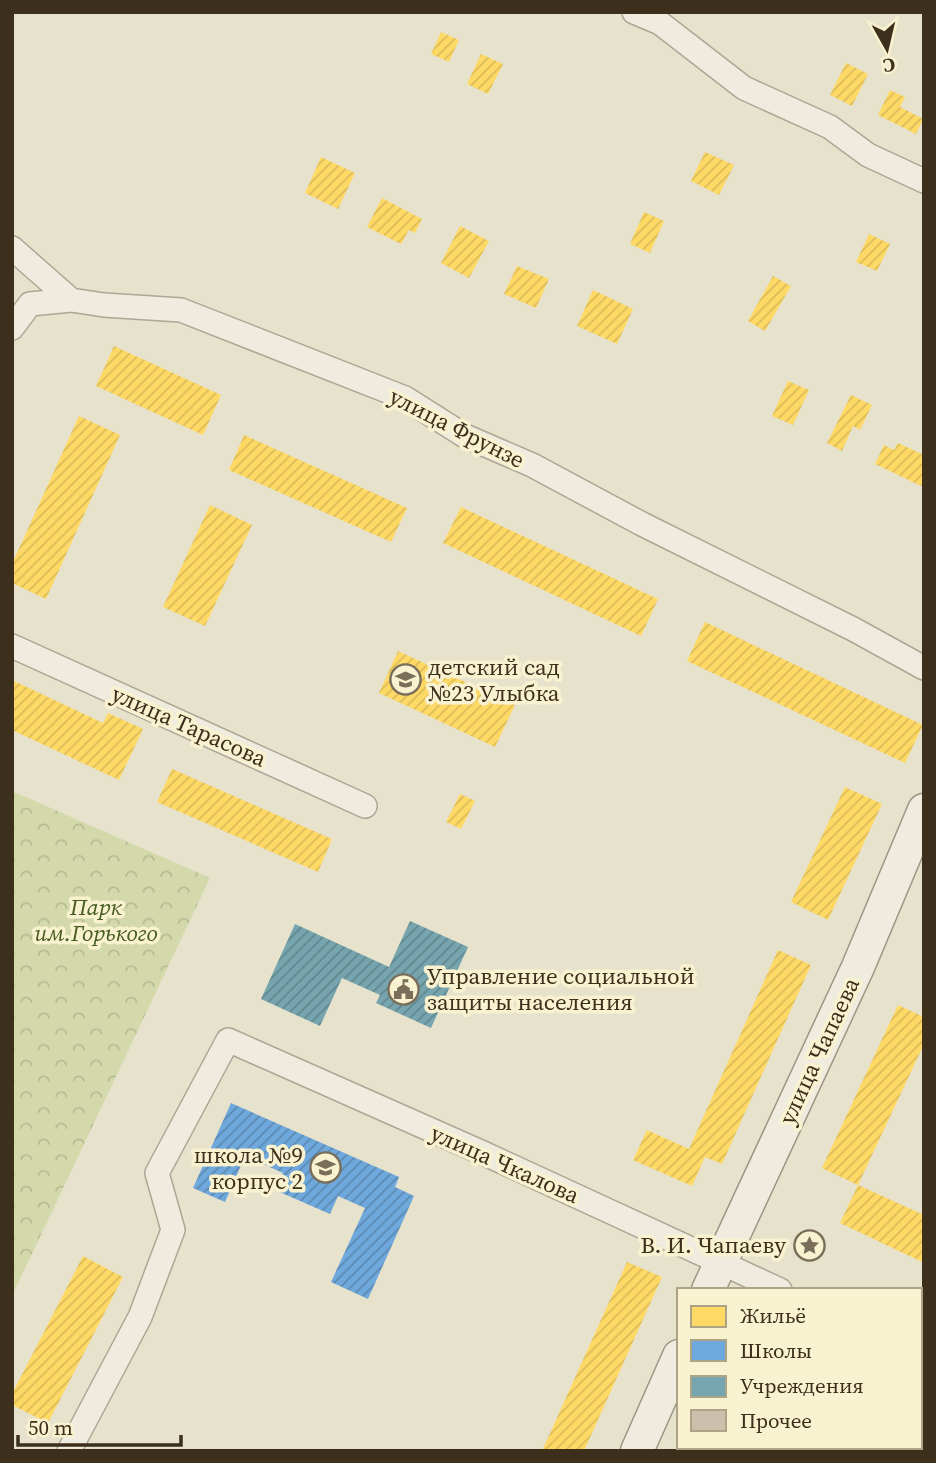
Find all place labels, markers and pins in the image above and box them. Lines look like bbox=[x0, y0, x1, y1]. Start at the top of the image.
place label: детский сад №23 Улыбка bbox=[428, 651, 560, 709]
school or university icon: детский сад №23 Улыбка bbox=[388, 663, 422, 697]
place label: Управление социальной защиты населения bbox=[427, 960, 695, 1018]
public building icon: Управление социальной защиты населения bbox=[387, 972, 421, 1006]
place label: школа №9 корпус 2 bbox=[194, 1139, 303, 1197]
school or university icon: школа №9 корпус 2 bbox=[309, 1151, 343, 1185]
place icon: В. И. Чапаеву bbox=[792, 1228, 826, 1262]
place label: В. И. Чапаеву bbox=[641, 1229, 786, 1261]

